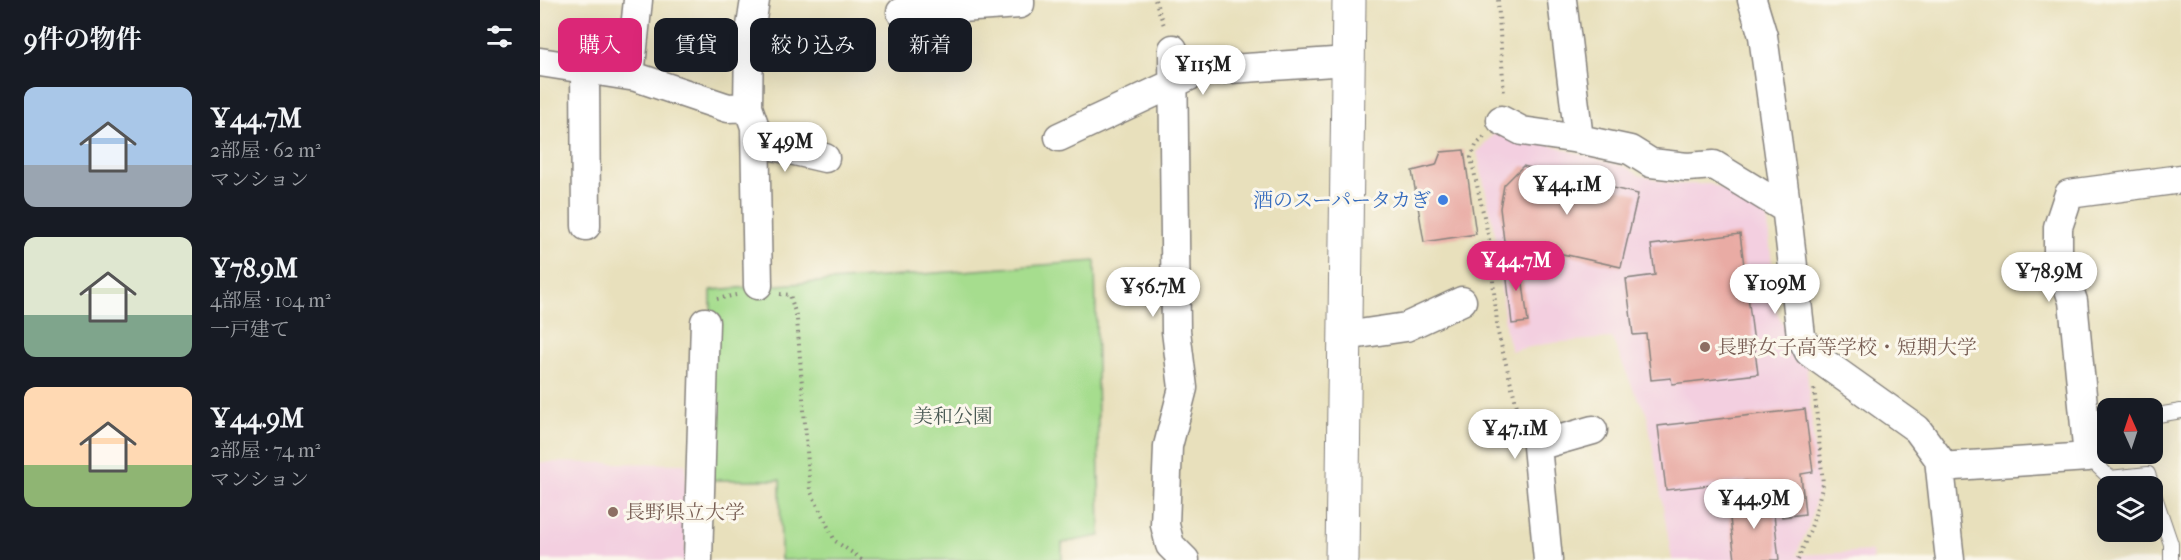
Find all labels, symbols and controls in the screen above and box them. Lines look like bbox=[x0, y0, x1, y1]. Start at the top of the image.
chip: 購入 bbox=[558, 18, 642, 72]
chip: 賃貸 bbox=[654, 18, 738, 72]
chip: 絞り込み bbox=[750, 18, 876, 72]
chip: 新着 bbox=[888, 18, 972, 72]
icon: filters bbox=[483, 20, 516, 53]
text: 9件の物件 bbox=[24, 24, 142, 55]
pin: ¥115M bbox=[1161, 45, 1245, 96]
text: ¥115M bbox=[1175, 53, 1231, 76]
text: ¥44.7M bbox=[210, 103, 302, 134]
icon: home bbox=[72, 111, 144, 183]
pin: ¥49M bbox=[749, 122, 821, 173]
text: ¥49M bbox=[757, 130, 813, 153]
text: 2部屋 · 62 m² bbox=[210, 139, 321, 162]
pin: ¥44.1M bbox=[1518, 165, 1616, 216]
text: マンション bbox=[210, 168, 309, 191]
text: ¥44.1M bbox=[1532, 173, 1602, 196]
place label: 酒のスーパータカぎ bbox=[1253, 189, 1431, 212]
marker: 酒のスーパータカぎ bbox=[1436, 193, 1450, 207]
pin: ¥44.7M bbox=[1467, 241, 1565, 292]
text: ¥44.7M bbox=[1481, 249, 1551, 272]
pin: ¥78.9M bbox=[2000, 252, 2098, 303]
text: ¥78.9M bbox=[210, 253, 298, 284]
text: ¥78.9M bbox=[2015, 260, 2083, 283]
icon: home bbox=[72, 261, 144, 333]
pin: ¥109M bbox=[1733, 264, 1817, 315]
pin: ¥56.7M bbox=[1104, 267, 1202, 318]
text: ¥109M bbox=[1744, 272, 1806, 295]
text: ¥56.7M bbox=[1120, 275, 1186, 298]
text: 4部屋 · 104 m² bbox=[210, 289, 331, 312]
text: 一戸建て bbox=[210, 318, 290, 341]
place label: 長野女子高等学校・短期大学 bbox=[1717, 336, 1977, 359]
marker: 長野女子高等学校・短期大学 bbox=[1698, 340, 1712, 354]
north arrow bbox=[2097, 398, 2163, 464]
map controls bbox=[2097, 398, 2163, 542]
text: ¥44.9M bbox=[210, 403, 304, 434]
park label: 美和公園 bbox=[913, 405, 993, 428]
pin: ¥47.1M bbox=[1466, 409, 1564, 460]
icon: home bbox=[72, 411, 144, 483]
text: ¥47.1M bbox=[1482, 417, 1548, 440]
text: 2部屋 · 74 m² bbox=[210, 439, 320, 462]
text: マンション bbox=[210, 468, 309, 491]
button: layers bbox=[2097, 476, 2163, 542]
pin: ¥44.9M bbox=[1705, 479, 1803, 530]
text: ¥44.9M bbox=[1718, 487, 1790, 510]
place label: 長野県立大学 bbox=[625, 501, 745, 524]
marker: 長野県立大学 bbox=[606, 505, 620, 519]

